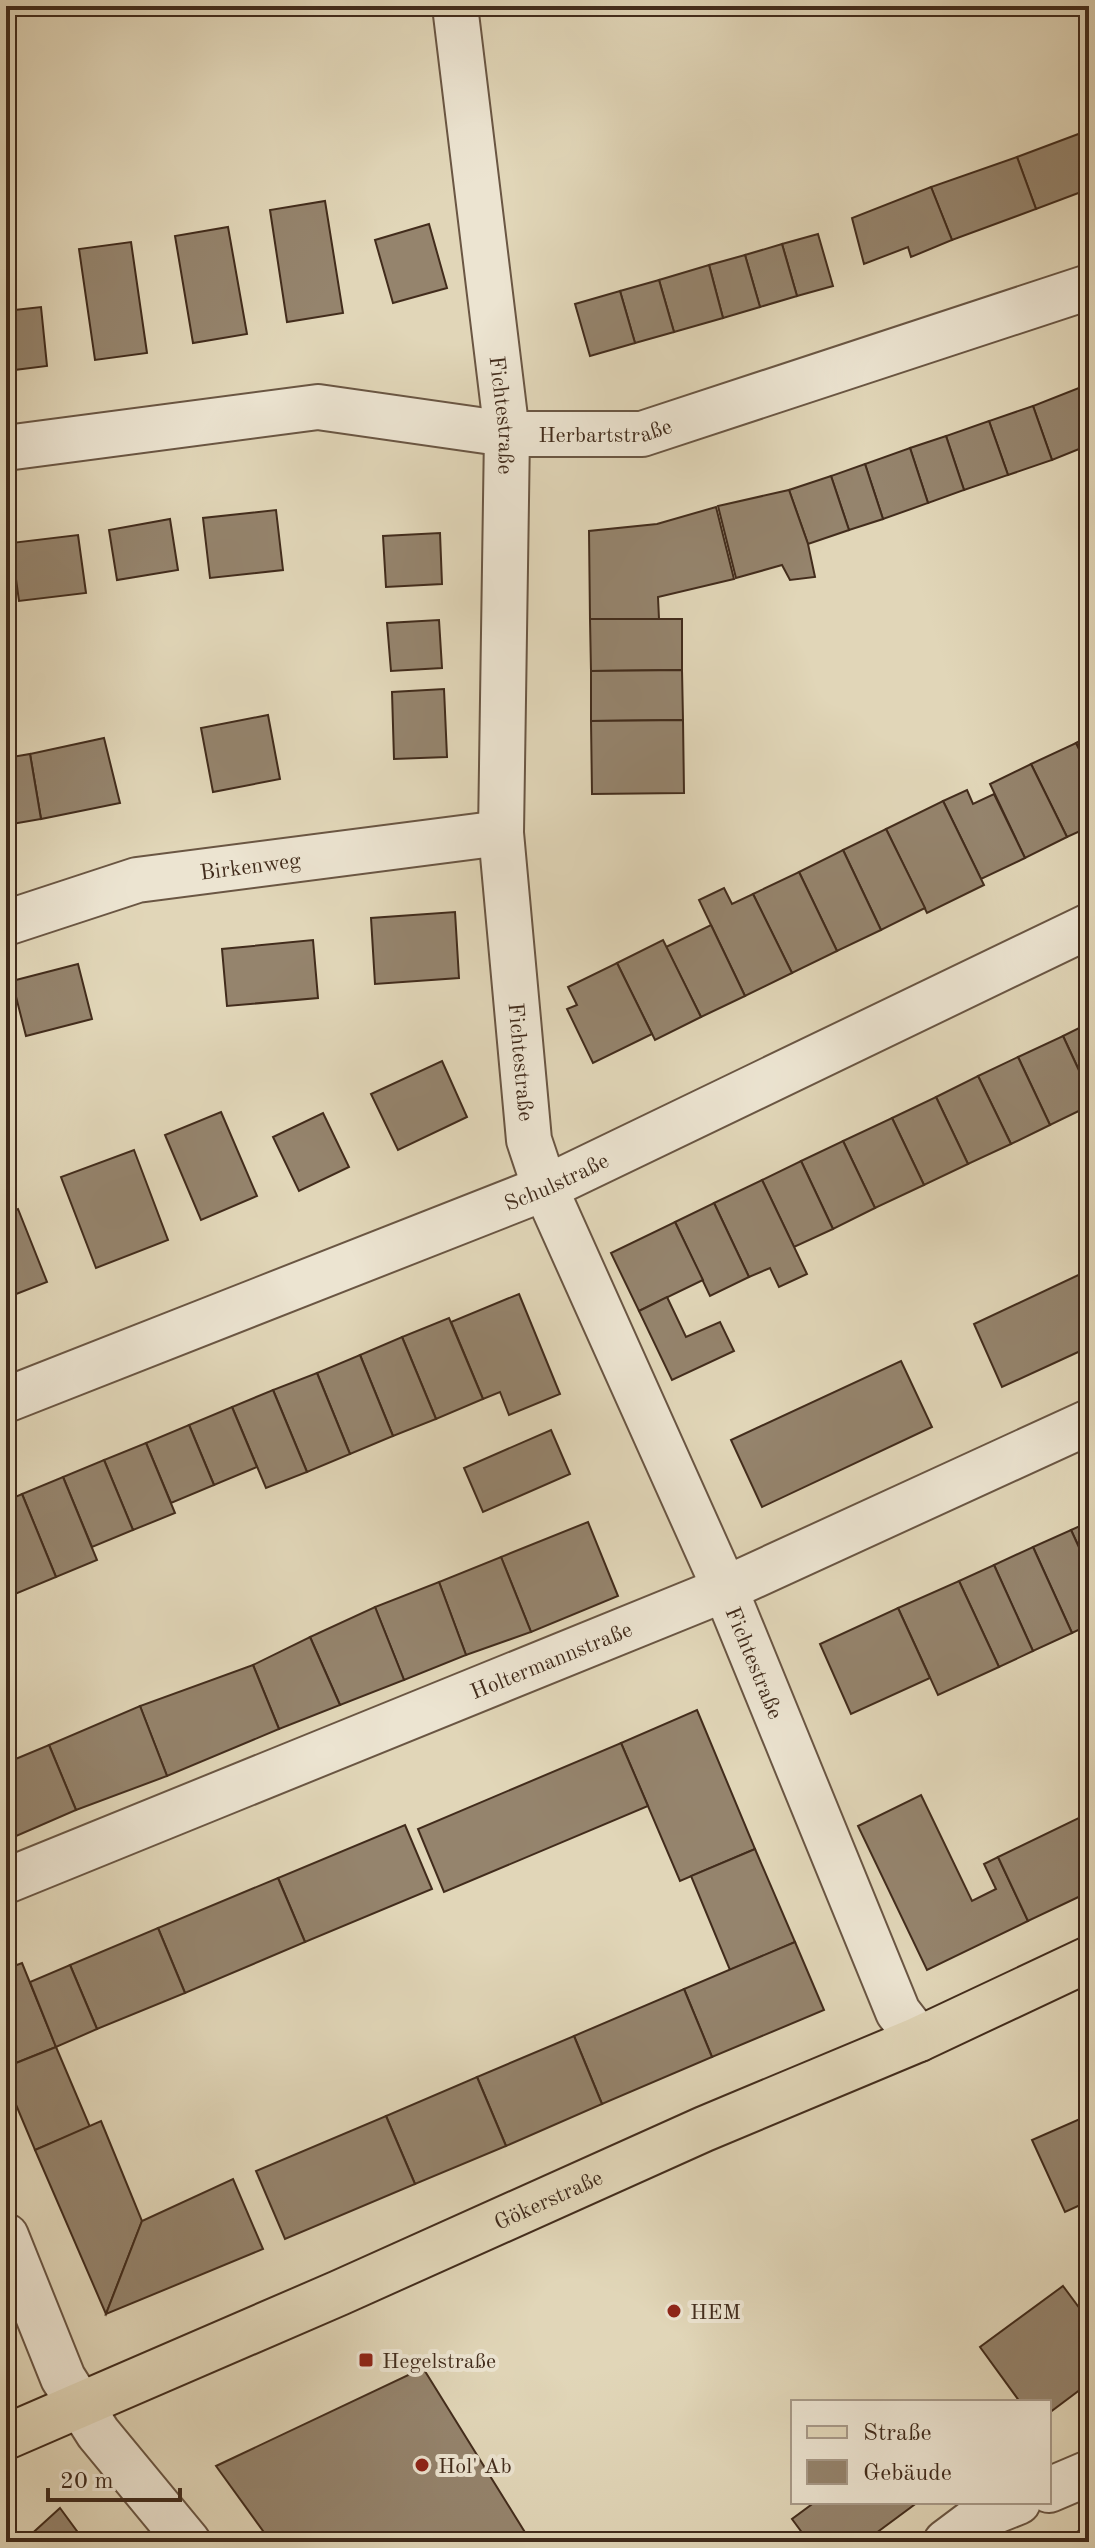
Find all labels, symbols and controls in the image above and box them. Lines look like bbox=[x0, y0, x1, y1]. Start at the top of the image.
street label: Fichtestraße bbox=[485, 355, 516, 475]
street label: Herbartstraße bbox=[538, 416, 675, 447]
street label: Birkenweg bbox=[199, 850, 302, 885]
street label: Fichtestraße bbox=[504, 1002, 536, 1122]
street label: Schulstraße bbox=[502, 1150, 613, 1216]
street label: Fichtestraße bbox=[720, 1604, 786, 1723]
street label: Holtermannstraße bbox=[468, 1619, 635, 1704]
street label: Gökerstraße bbox=[491, 2167, 606, 2235]
marker: HEM bbox=[665, 2302, 683, 2320]
place label: HEM bbox=[690, 2302, 741, 2324]
marker: Hegelstraße bbox=[357, 2351, 375, 2369]
place label: Hegelstraße bbox=[382, 2351, 496, 2373]
legend bbox=[791, 2400, 1051, 2504]
text: Straße bbox=[863, 2422, 932, 2446]
scale bar bbox=[48, 2452, 180, 2502]
marker: Hol' Ab bbox=[413, 2456, 431, 2474]
place label: Hol' Ab bbox=[438, 2456, 512, 2478]
text: Gebäude bbox=[863, 2462, 952, 2486]
text: 20 m bbox=[60, 2470, 114, 2494]

